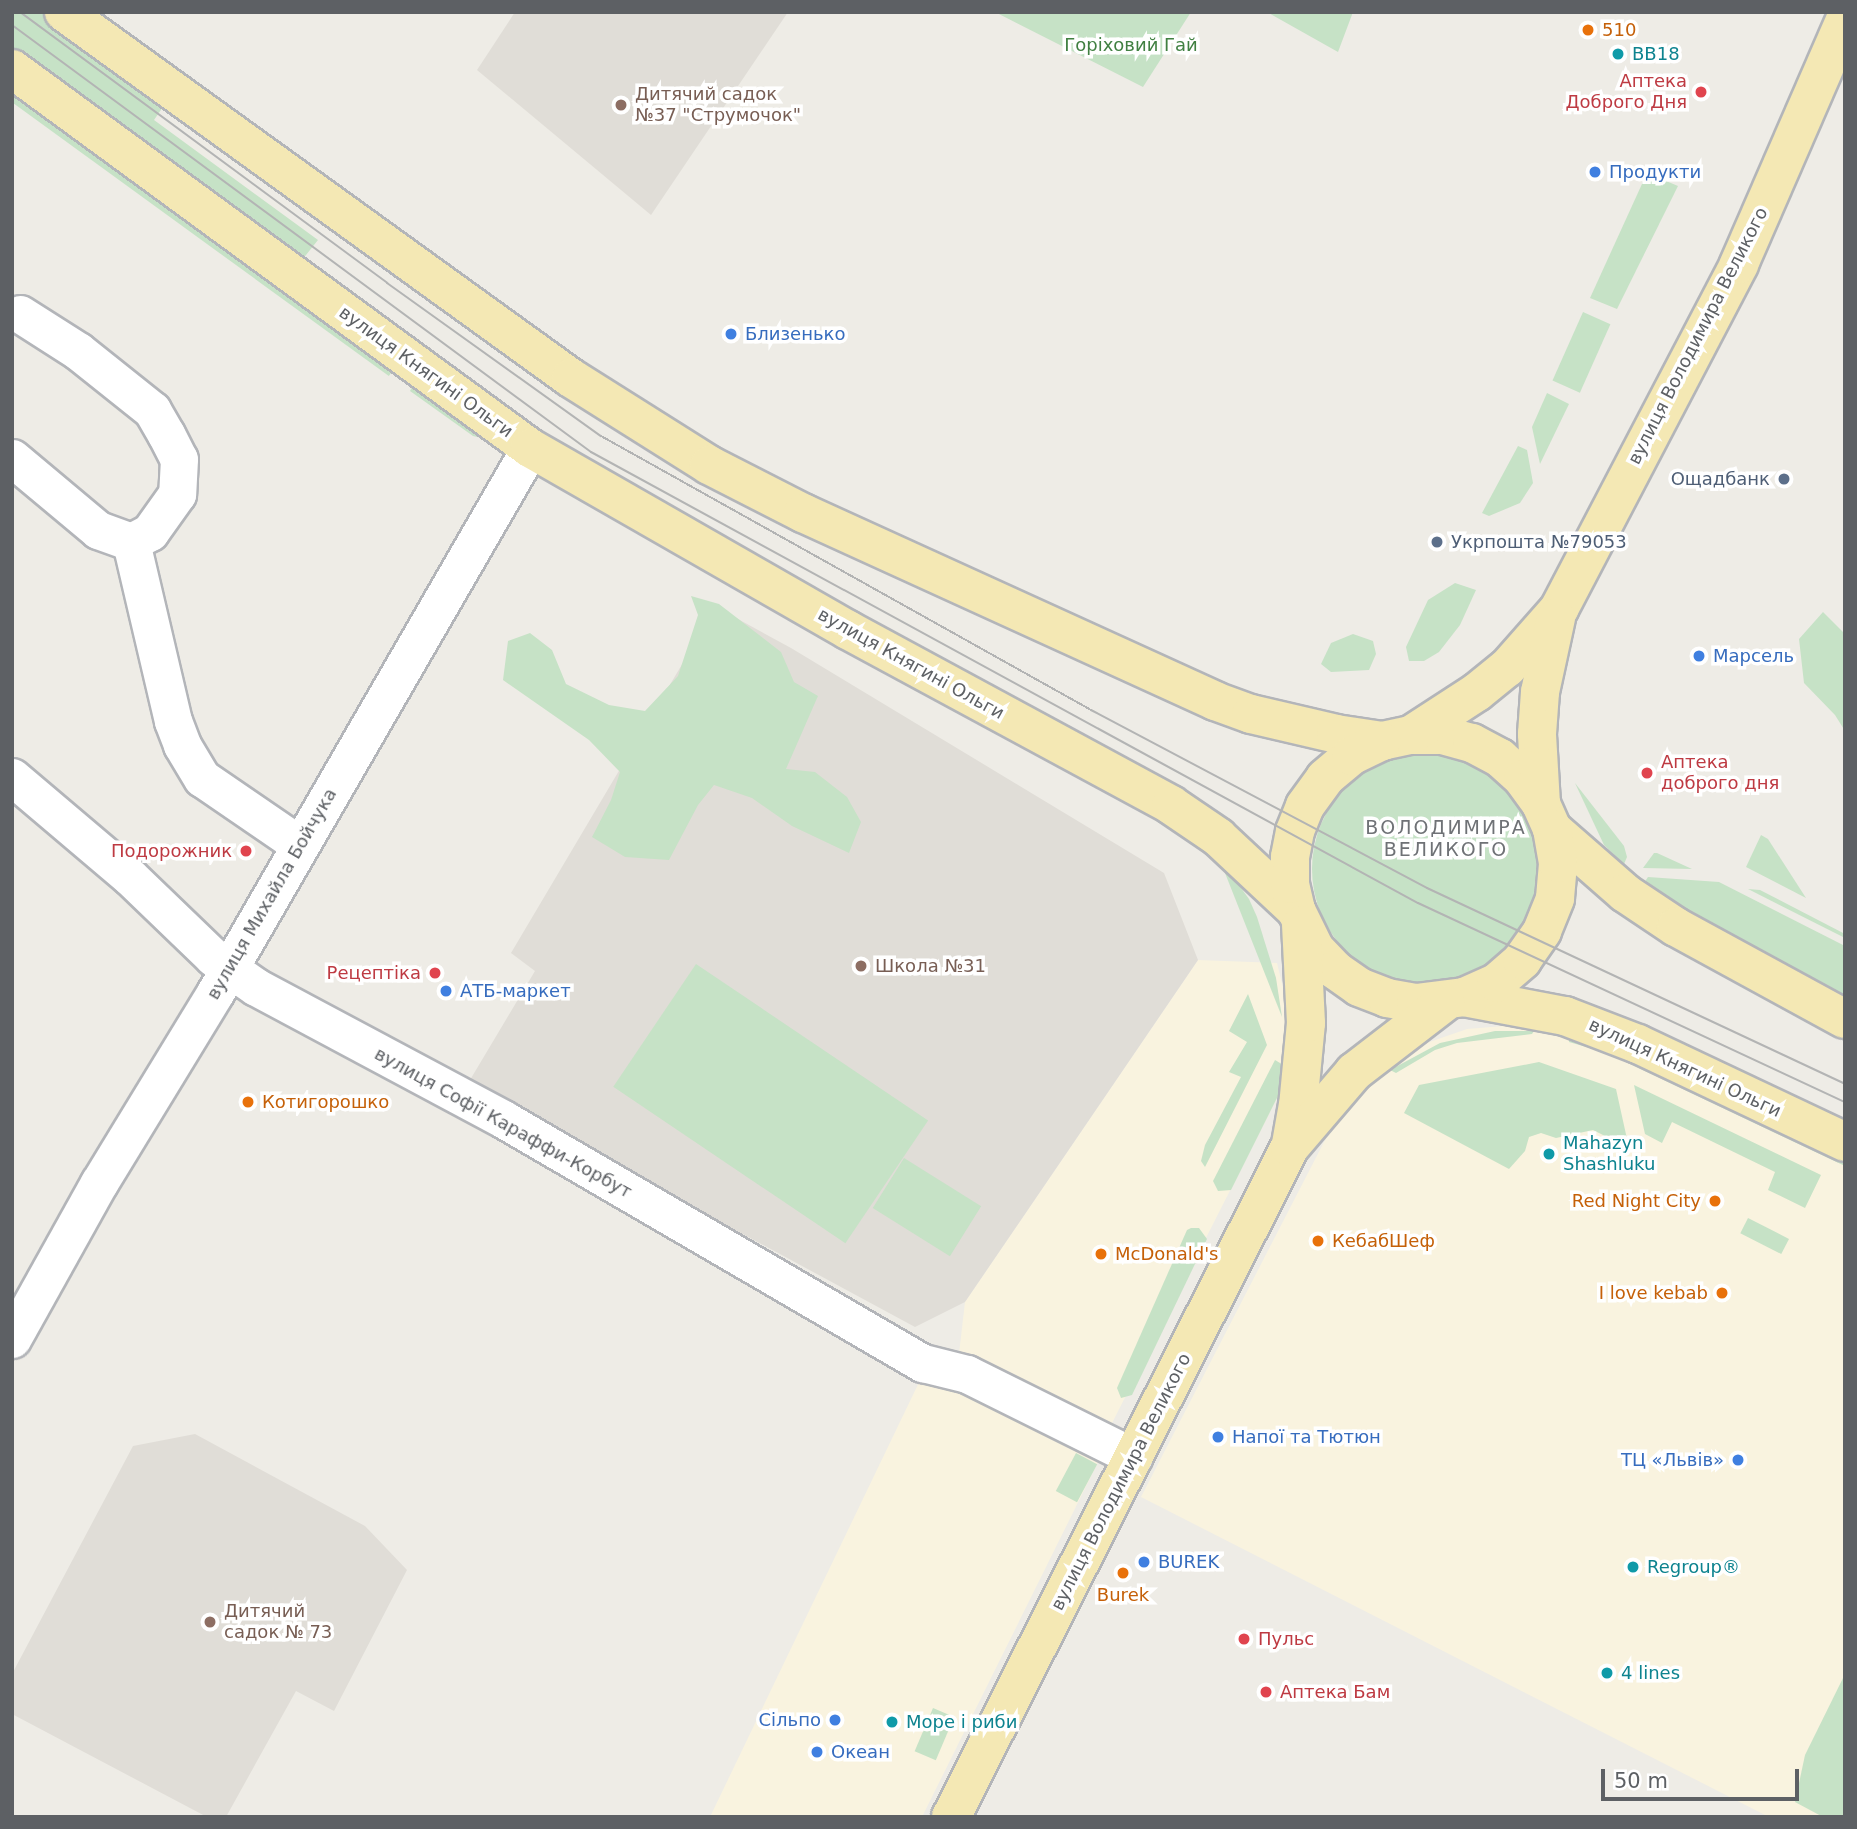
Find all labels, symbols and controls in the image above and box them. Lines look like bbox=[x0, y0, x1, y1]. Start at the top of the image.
place label: 510 bbox=[1602, 19, 1636, 41]
marker: 510 bbox=[1580, 22, 1596, 38]
park label: Горіховий Гай bbox=[1064, 34, 1198, 56]
place label: BB18 bbox=[1632, 43, 1680, 65]
marker: BB18 bbox=[1610, 46, 1626, 62]
place label: Аптека Доброго Дня bbox=[1566, 71, 1687, 114]
place label: Дитячий садок №37 "Струмочок" bbox=[635, 84, 801, 126]
marker: Аптека Доброго Дня bbox=[1693, 84, 1709, 100]
marker: Дитячий садок №37 "Струмочок" bbox=[613, 97, 629, 113]
place label: Продукти bbox=[1609, 161, 1701, 183]
marker: Продукти bbox=[1587, 164, 1603, 180]
street label: вулиця Володимира Великого bbox=[1624, 204, 1772, 468]
street label: вулиця Княгині Ольги bbox=[335, 302, 517, 442]
place label: Близенько bbox=[745, 323, 845, 345]
marker: Близенько bbox=[723, 326, 739, 342]
place label: Ощадбанк bbox=[1671, 468, 1770, 490]
marker: Ощадбанк bbox=[1776, 471, 1792, 487]
place label: Укрпошта №79053 bbox=[1451, 531, 1627, 553]
marker: Укрпошта №79053 bbox=[1429, 534, 1445, 550]
street label: вулиця Княгині Ольги bbox=[814, 604, 1008, 724]
place label: Марсель bbox=[1713, 645, 1794, 667]
marker: Марсель bbox=[1691, 648, 1707, 664]
place label: Аптека доброго дня bbox=[1661, 752, 1779, 794]
marker: Аптека доброго дня bbox=[1639, 765, 1655, 781]
street label: вулиця Михайла Бойчука bbox=[203, 785, 341, 1003]
district label: ВОЛОДИМИРА ВЕЛИКОГО bbox=[1367, 817, 1525, 861]
place label: Подорожник bbox=[111, 840, 232, 862]
marker: Подорожник bbox=[238, 843, 254, 859]
place label: Школа №31 bbox=[875, 955, 986, 977]
marker: Школа №31 bbox=[853, 958, 869, 974]
place label: Рецептіка bbox=[327, 962, 421, 984]
marker: Рецептіка bbox=[427, 965, 443, 981]
place label: АТБ-маркет bbox=[460, 980, 571, 1002]
marker: АТБ-маркет bbox=[438, 983, 454, 999]
street label: вулиця Княгині Ольги bbox=[1585, 1014, 1785, 1122]
street label: вулиця Софії Караффи-Корбут bbox=[371, 1043, 635, 1203]
place label: Котигорошко bbox=[262, 1091, 389, 1113]
marker: Котигорошко bbox=[240, 1094, 256, 1110]
place label: Mahazyn Shashluku bbox=[1563, 1133, 1655, 1176]
marker: Mahazyn Shashluku bbox=[1541, 1146, 1557, 1162]
place label: Red Night City bbox=[1572, 1190, 1701, 1212]
marker: Red Night City bbox=[1707, 1193, 1723, 1209]
place label: КебабШеф bbox=[1332, 1230, 1435, 1252]
marker: КебабШеф bbox=[1310, 1233, 1326, 1249]
place label: McDonald's bbox=[1115, 1243, 1218, 1265]
marker: McDonald's bbox=[1093, 1246, 1109, 1262]
place label: I love kebab bbox=[1599, 1282, 1708, 1304]
marker: I love kebab bbox=[1714, 1285, 1730, 1301]
street label: вулиця Володимира Великого bbox=[1047, 1350, 1195, 1614]
place label: Напої та Тютюн bbox=[1232, 1426, 1381, 1448]
marker: Напої та Тютюн bbox=[1210, 1429, 1226, 1445]
place label: ТЦ «Львів» bbox=[1621, 1449, 1724, 1471]
marker: ТЦ «Львів» bbox=[1730, 1452, 1746, 1468]
place label: BUREK bbox=[1158, 1551, 1219, 1573]
marker: BUREK bbox=[1136, 1554, 1152, 1570]
place label: Regroup® bbox=[1647, 1556, 1740, 1578]
marker: Regroup® bbox=[1625, 1559, 1641, 1575]
marker: Burek bbox=[1115, 1565, 1131, 1581]
place label: Burek bbox=[1097, 1584, 1149, 1606]
place label: Дитячий садок № 73 bbox=[224, 1601, 332, 1644]
marker: Дитячий садок № 73 bbox=[202, 1614, 218, 1630]
place label: Пульс bbox=[1258, 1628, 1314, 1650]
marker: Пульс bbox=[1236, 1631, 1252, 1647]
place label: 4 lines bbox=[1621, 1662, 1680, 1684]
marker: 4 lines bbox=[1599, 1665, 1615, 1681]
place label: Аптека Бам bbox=[1280, 1681, 1390, 1703]
marker: Аптека Бам bbox=[1258, 1684, 1274, 1700]
place label: Сільпо bbox=[759, 1709, 821, 1731]
place label: Море і риби bbox=[906, 1711, 1017, 1733]
marker: Сільпо bbox=[827, 1712, 843, 1728]
marker: Море і риби bbox=[884, 1714, 900, 1730]
place label: Океан bbox=[831, 1741, 890, 1763]
marker: Океан bbox=[809, 1744, 825, 1760]
scale bar bbox=[1605, 1756, 1803, 1800]
text: 50 m bbox=[1614, 1769, 1668, 1793]

